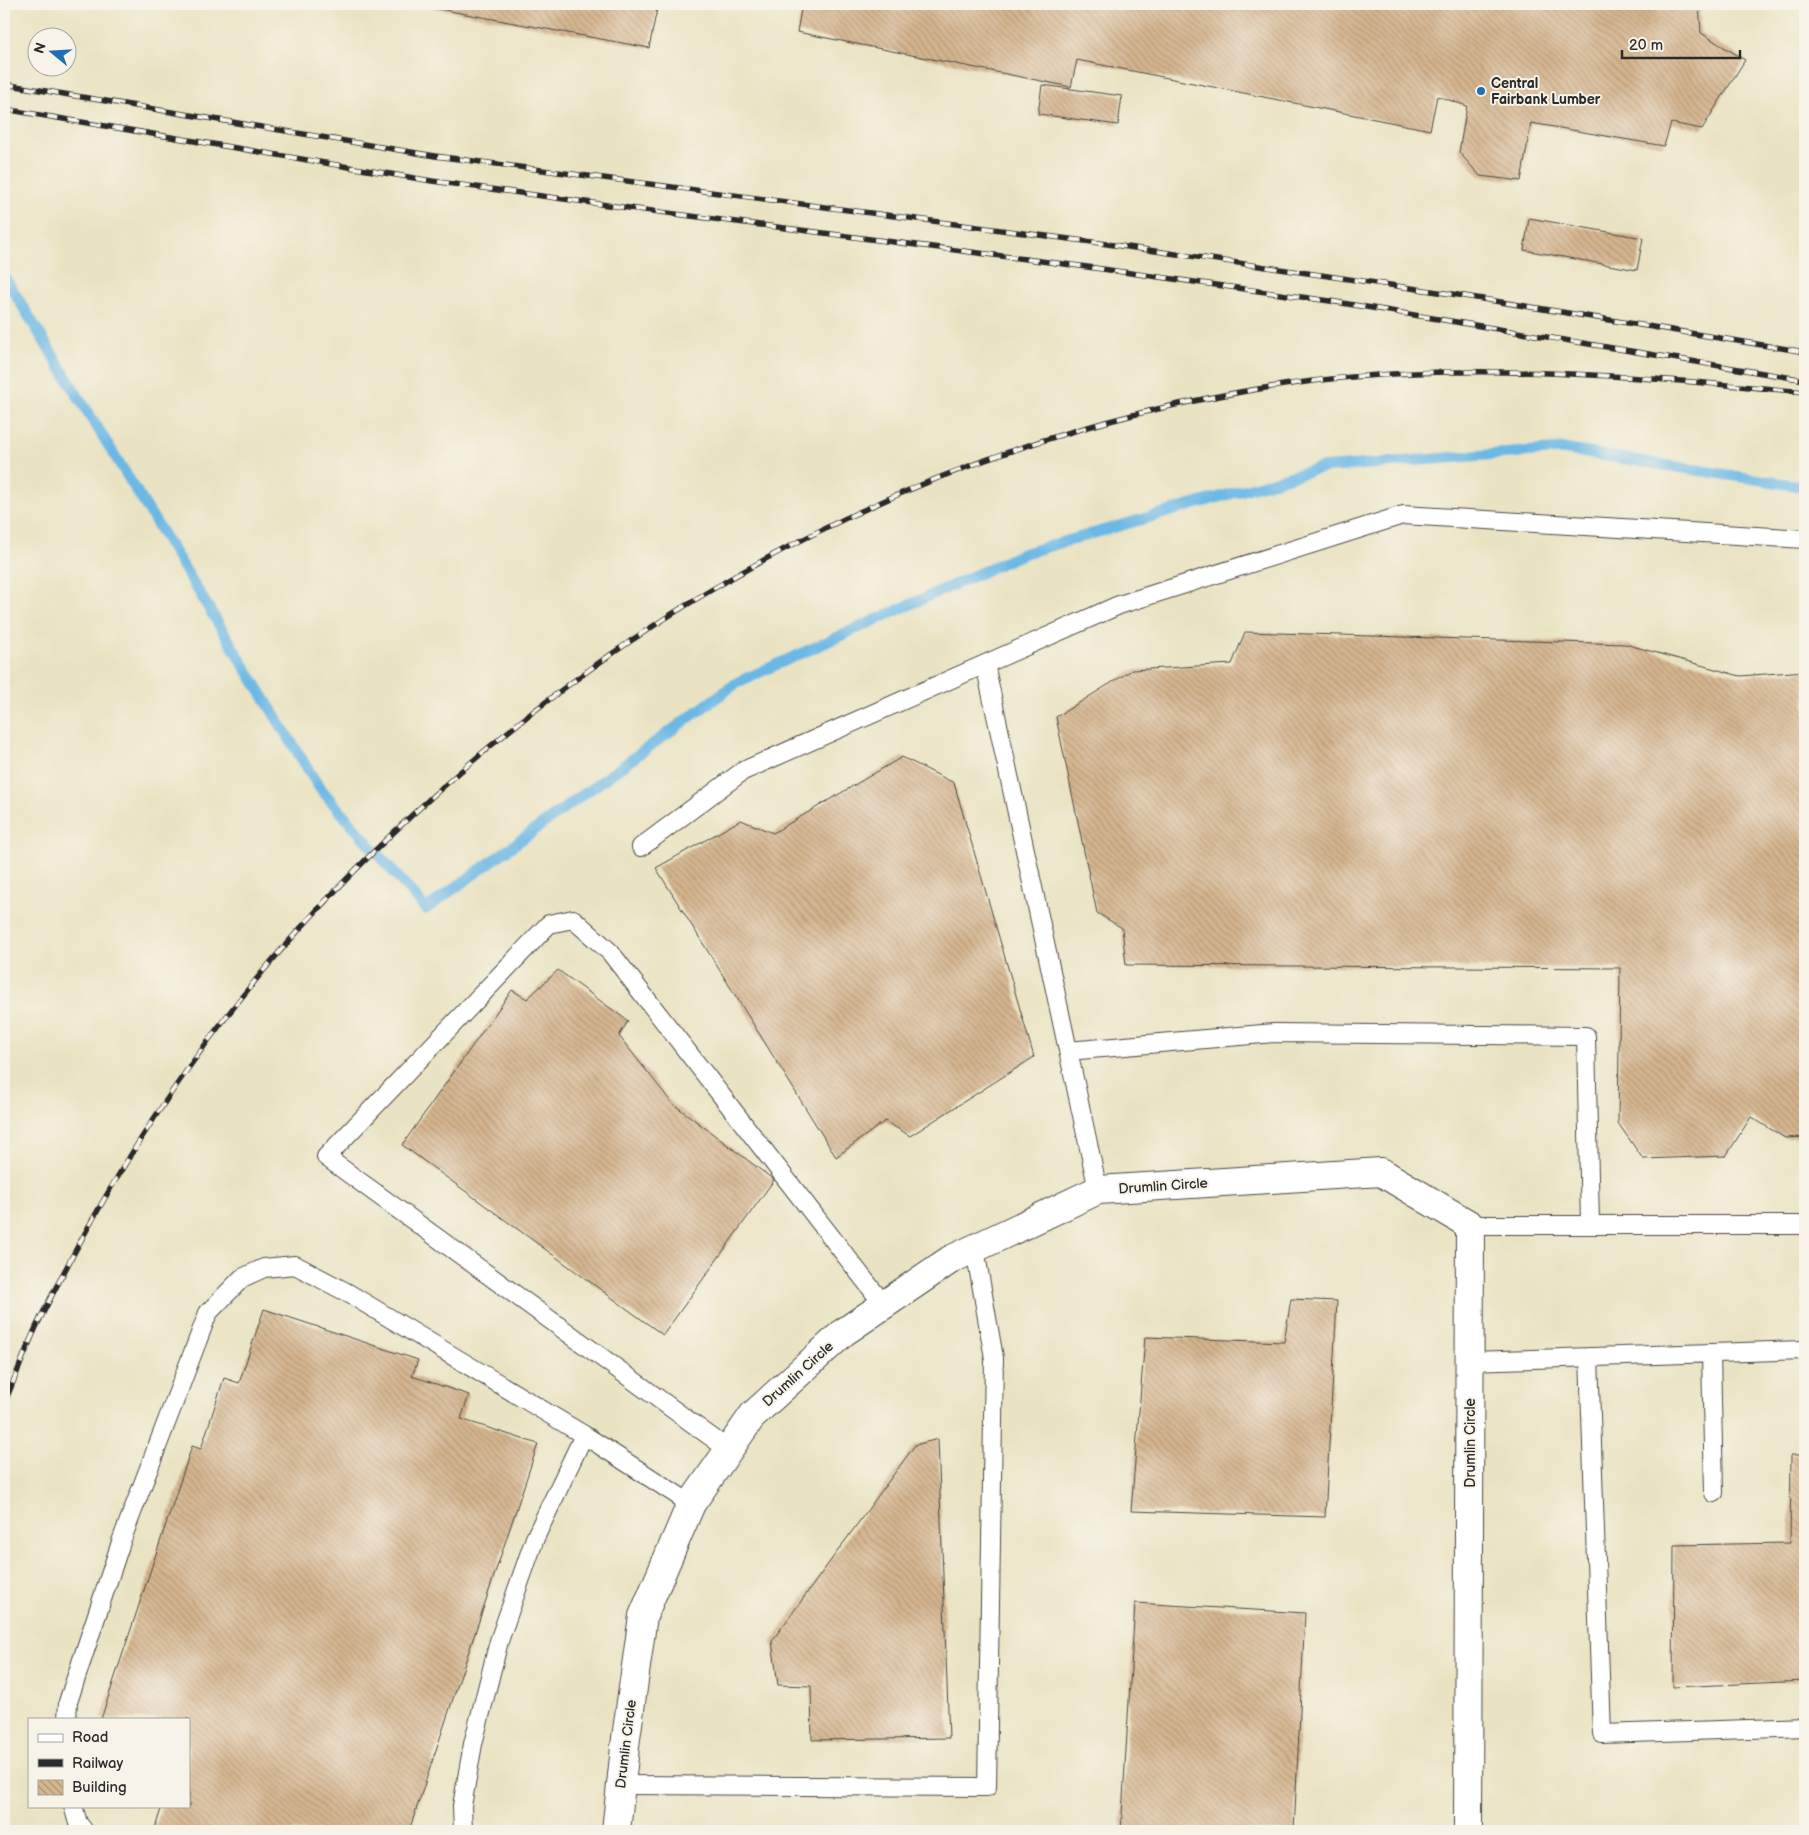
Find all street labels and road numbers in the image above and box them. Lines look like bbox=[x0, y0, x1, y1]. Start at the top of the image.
street label: Drumlin Circle bbox=[1118, 1174, 1208, 1198]
street label: Drumlin Circle bbox=[759, 1338, 837, 1410]
street label: Drumlin Circle bbox=[1462, 1398, 1479, 1488]
street label: Drumlin Circle bbox=[612, 1699, 640, 1789]

